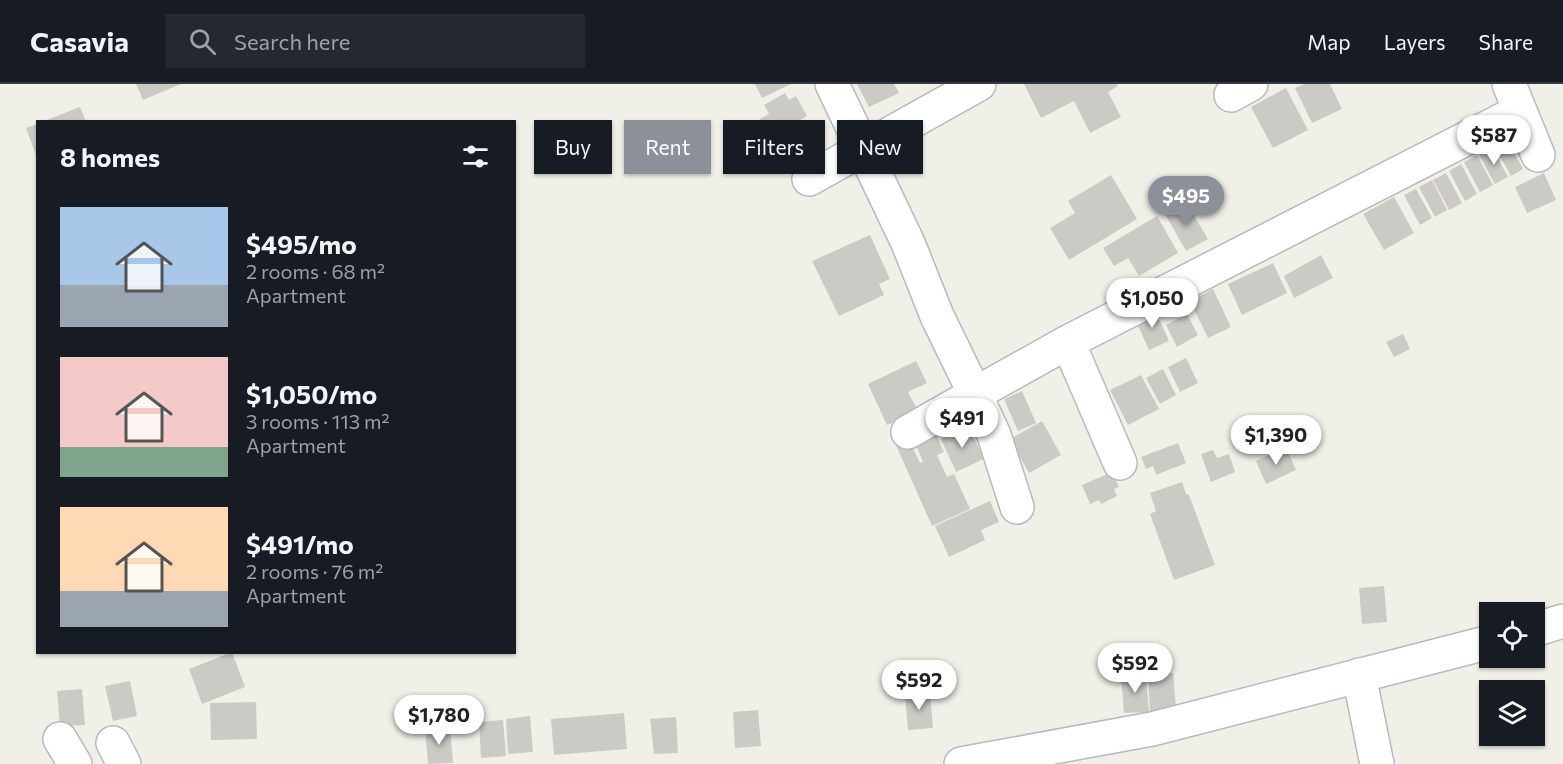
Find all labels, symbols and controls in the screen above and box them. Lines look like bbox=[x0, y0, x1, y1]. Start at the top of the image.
search box bbox=[165, 14, 585, 68]
text: Casavia bbox=[30, 24, 129, 58]
icon: search bbox=[186, 25, 219, 58]
text: Search here bbox=[234, 28, 350, 55]
text: Map bbox=[1307, 29, 1351, 54]
text: Layers bbox=[1384, 29, 1446, 54]
text: Share bbox=[1479, 29, 1533, 54]
pin: $587 bbox=[1458, 115, 1530, 166]
chip: Buy bbox=[534, 120, 612, 174]
chip: Rent bbox=[624, 120, 711, 174]
chip: Filters bbox=[723, 120, 825, 174]
chip: New bbox=[837, 120, 923, 174]
text: $587 bbox=[1471, 122, 1517, 146]
icon: filters bbox=[459, 140, 492, 173]
text: 8 homes bbox=[60, 141, 160, 172]
pin: $495 bbox=[1150, 176, 1222, 227]
text: $495 bbox=[1162, 183, 1210, 207]
text: $495/mo bbox=[246, 228, 357, 259]
icon: home bbox=[108, 231, 180, 303]
text: 2 rooms · 68 m² bbox=[246, 259, 385, 283]
pin: $1,050 bbox=[1103, 278, 1201, 329]
text: Apartment bbox=[246, 283, 346, 307]
text: $1,050 bbox=[1120, 285, 1184, 309]
text: $1,050/mo bbox=[246, 378, 377, 409]
icon: home bbox=[108, 381, 180, 453]
pin: $491 bbox=[926, 398, 998, 449]
text: $491 bbox=[939, 405, 985, 429]
text: 3 rooms · 113 m² bbox=[246, 409, 390, 433]
pin: $1,390 bbox=[1227, 415, 1325, 466]
text: $1,390 bbox=[1245, 422, 1307, 446]
text: Apartment bbox=[246, 433, 346, 457]
text: $491/mo bbox=[246, 528, 354, 559]
icon: home bbox=[108, 531, 180, 603]
text: 2 rooms · 76 m² bbox=[246, 559, 383, 583]
text: Apartment bbox=[246, 583, 346, 607]
map controls bbox=[1479, 602, 1545, 746]
button: locate bbox=[1479, 602, 1545, 668]
pin: $592 bbox=[1099, 643, 1171, 694]
text: $592 bbox=[1112, 650, 1158, 674]
pin: $592 bbox=[883, 660, 955, 711]
text: $592 bbox=[896, 667, 942, 691]
button: layers bbox=[1479, 680, 1545, 746]
pin: $1,780 bbox=[390, 695, 488, 746]
text: $1,780 bbox=[408, 702, 470, 726]

